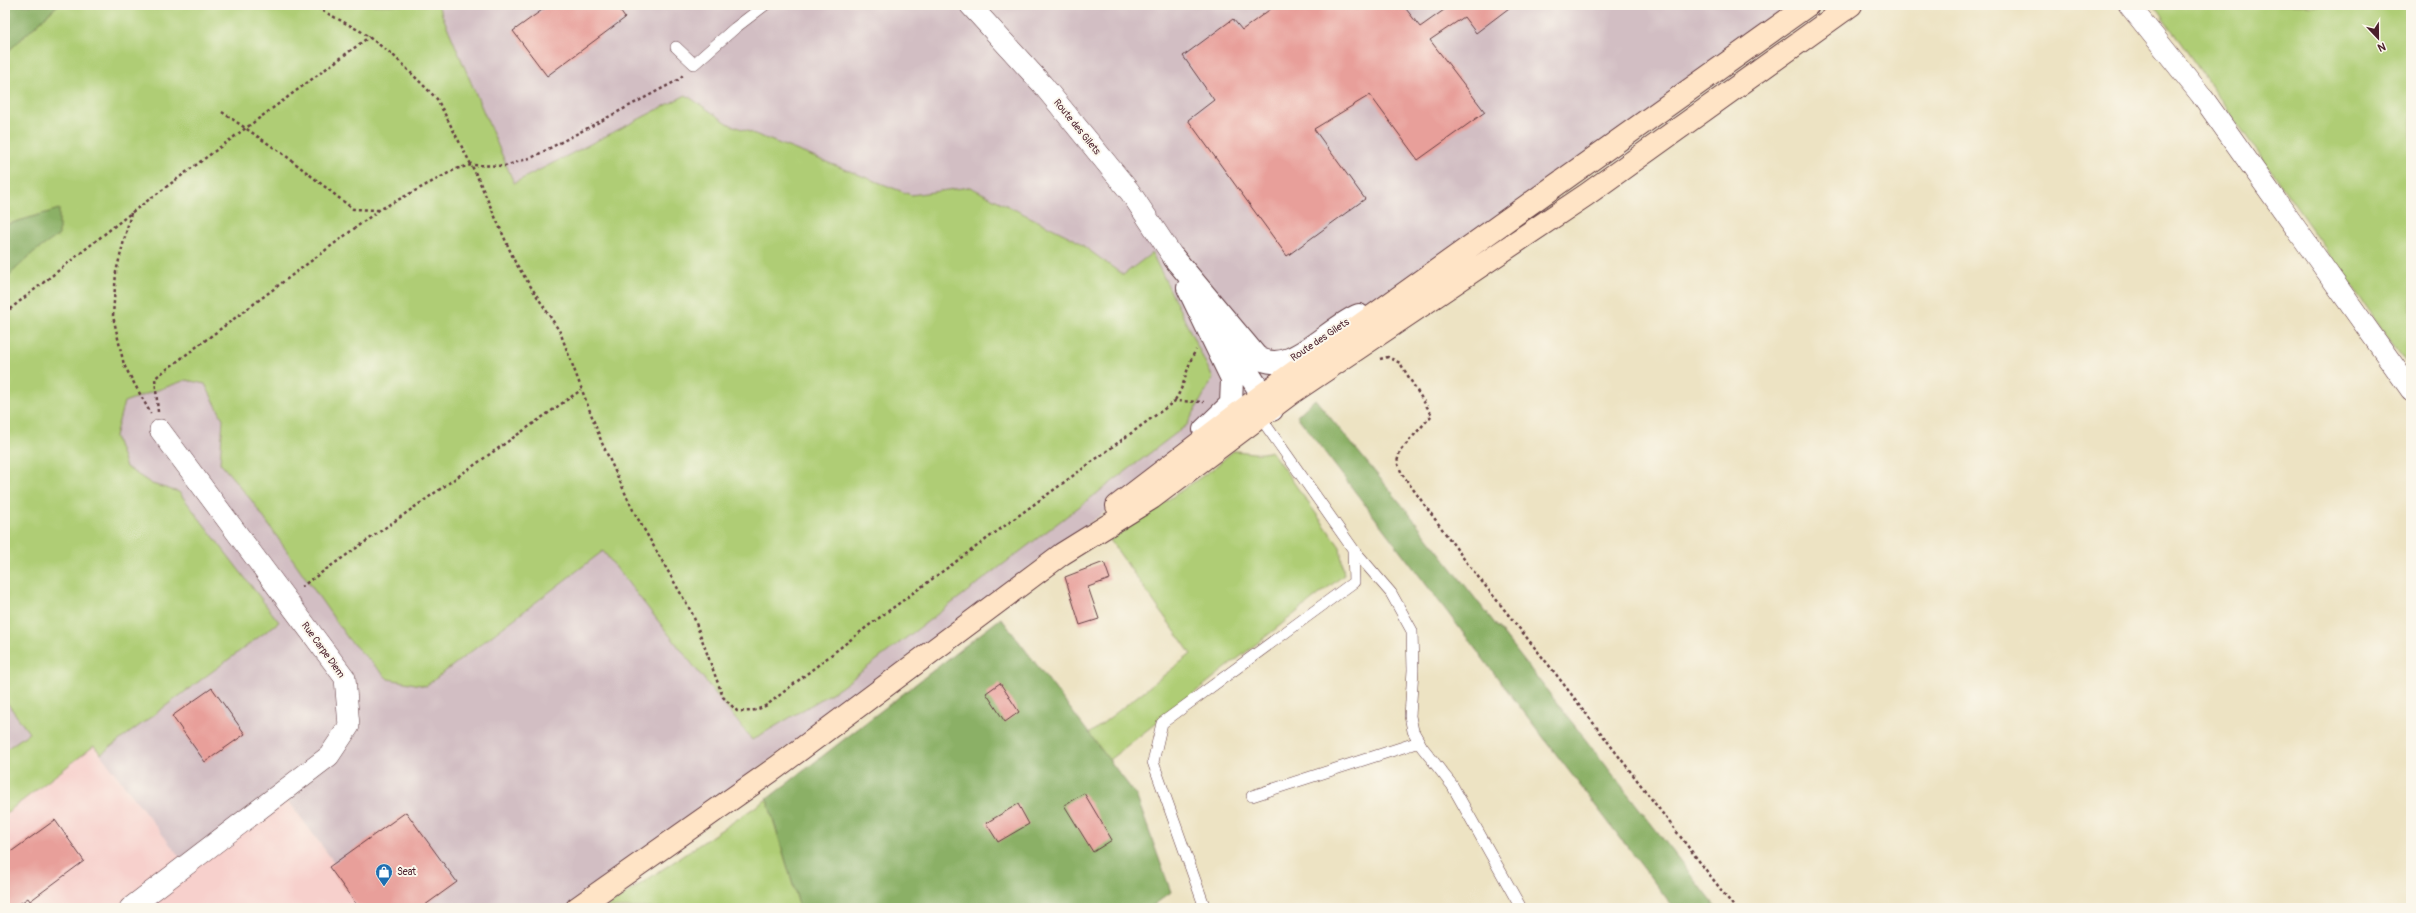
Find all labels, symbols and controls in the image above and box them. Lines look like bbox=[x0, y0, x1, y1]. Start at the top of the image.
north arrow bbox=[2358, 18, 2398, 58]
text: N bbox=[2375, 39, 2387, 54]
street label: Route des Gilets bbox=[1051, 97, 1103, 158]
street label: Route des Gilets bbox=[1288, 316, 1352, 364]
street label: Rue Carpe Diem bbox=[299, 620, 347, 680]
shop icon: Seat bbox=[374, 862, 394, 887]
place label: Seat bbox=[397, 866, 417, 878]

